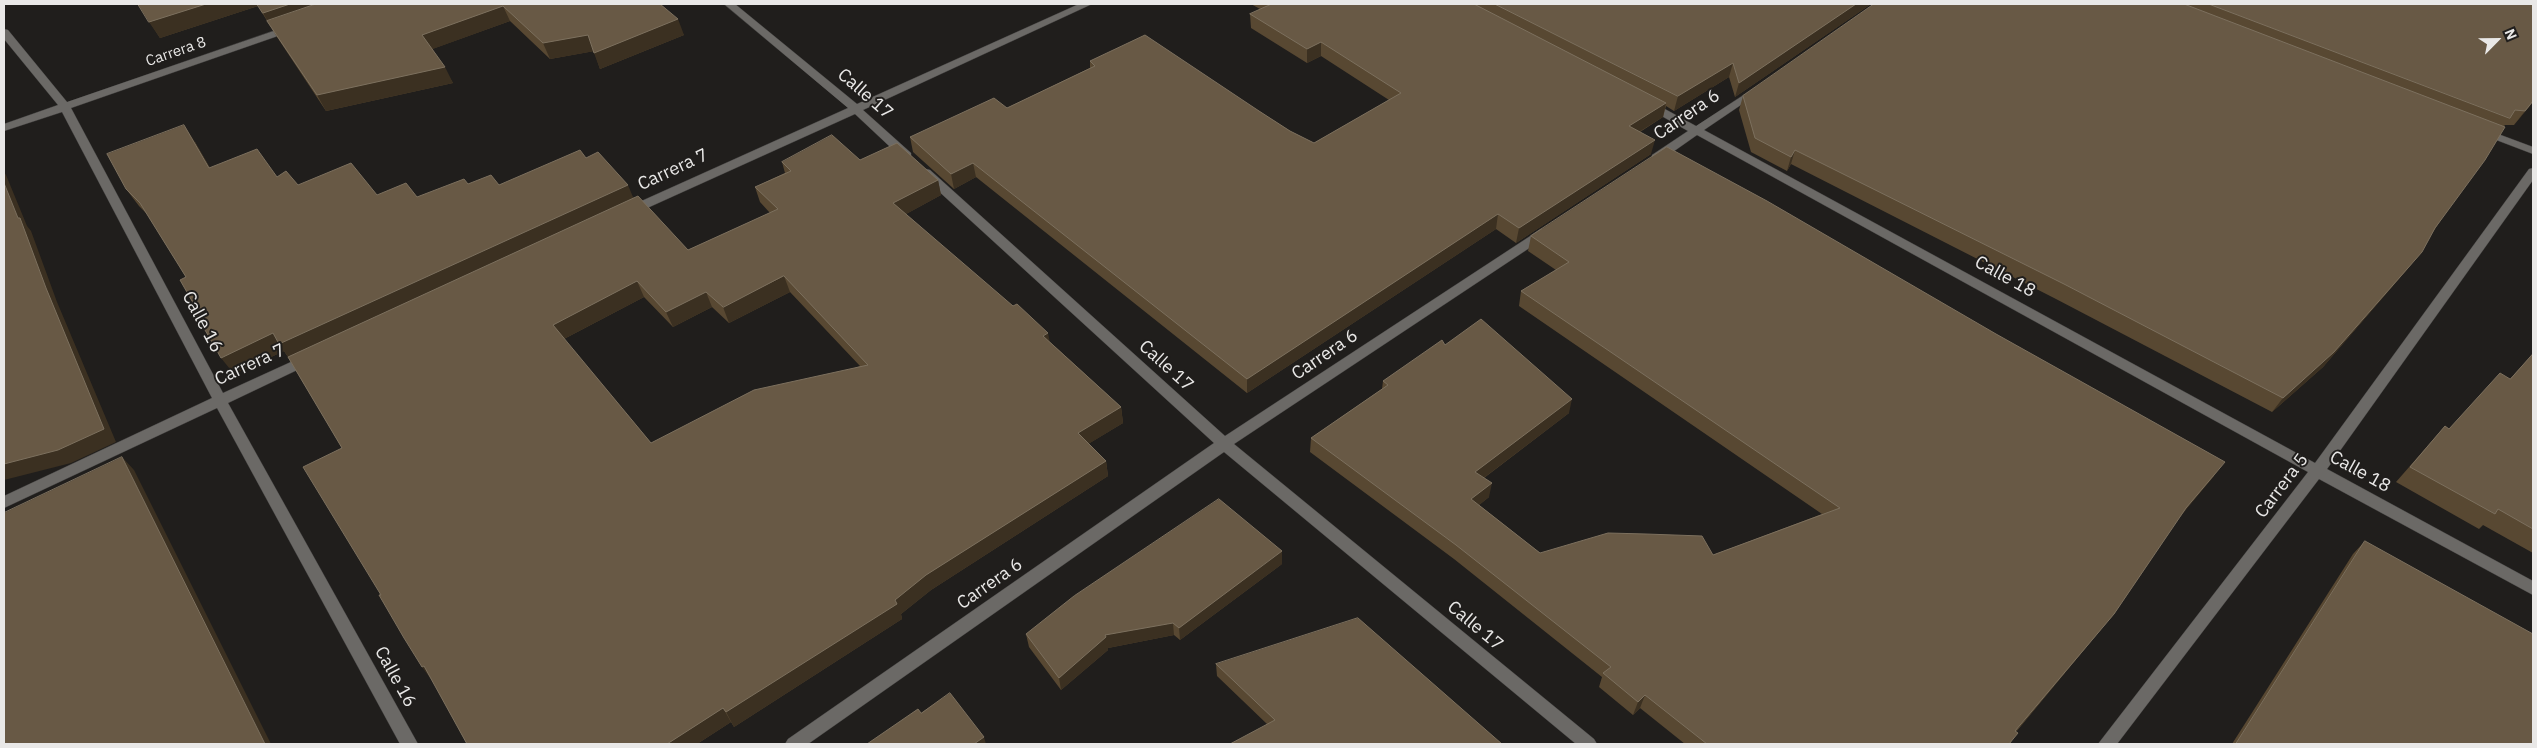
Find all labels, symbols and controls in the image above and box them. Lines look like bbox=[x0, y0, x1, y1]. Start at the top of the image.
north arrow bbox=[2472, 15, 2522, 65]
text: N bbox=[2501, 26, 2521, 42]
street label: Carrera 8 bbox=[144, 33, 208, 71]
street label: Calle 17 bbox=[833, 64, 897, 124]
street label: Carrera 6 bbox=[1650, 85, 1724, 145]
street label: Carrera 7 bbox=[634, 144, 712, 196]
street label: Calle 18 bbox=[1971, 252, 2039, 302]
street label: Calle 16 bbox=[177, 288, 227, 356]
street label: Carrera 6 bbox=[1288, 325, 1362, 385]
street label: Calle 17 bbox=[1134, 336, 1198, 396]
street label: Carrera 7 bbox=[211, 339, 289, 391]
street label: Calle 18 bbox=[2326, 447, 2394, 497]
street label: Carrera 5 bbox=[2251, 450, 2313, 522]
street label: Carrera 6 bbox=[953, 554, 1027, 614]
street label: Calle 17 bbox=[1443, 596, 1507, 656]
street label: Calle 16 bbox=[370, 643, 420, 711]

